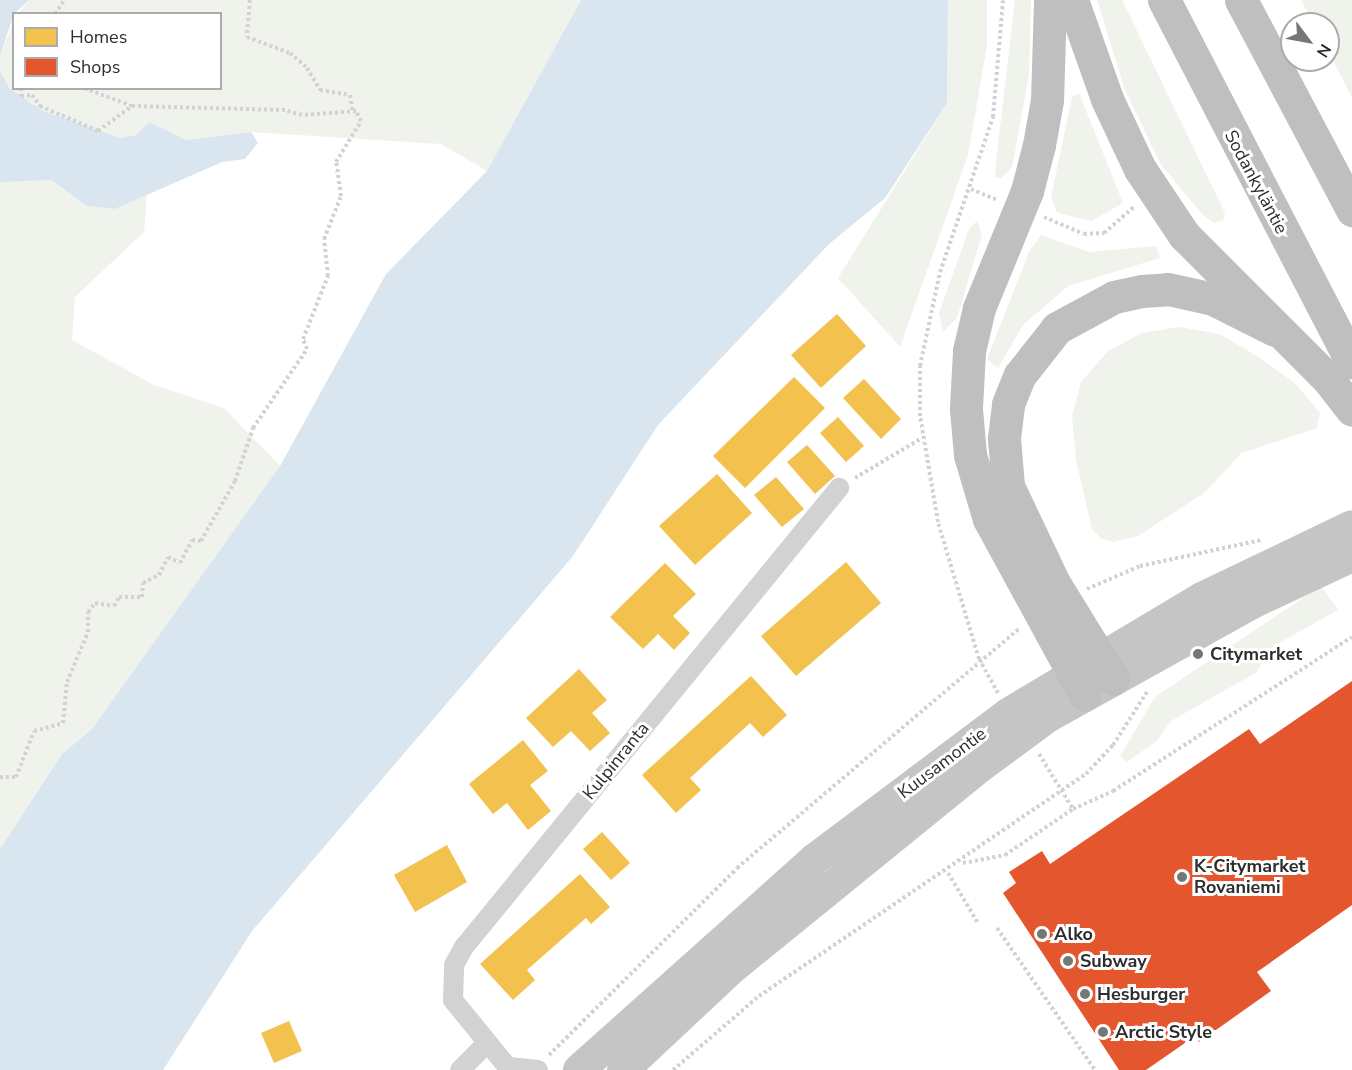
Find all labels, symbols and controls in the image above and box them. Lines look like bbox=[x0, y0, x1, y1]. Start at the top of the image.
legend bbox=[12, 12, 222, 90]
north arrow bbox=[1280, 12, 1340, 72]
text: Homes bbox=[70, 25, 127, 49]
text: N bbox=[1311, 40, 1336, 61]
text: Shops bbox=[70, 55, 120, 79]
street label: Sodankyläntie bbox=[1220, 126, 1292, 238]
place label: Citymarket bbox=[1210, 643, 1302, 665]
marker: Citymarket bbox=[1191, 647, 1205, 661]
street label: Kulpinranta bbox=[578, 718, 654, 804]
street label: Kuusamontie bbox=[894, 723, 990, 803]
place label: K-Citymarket Rovaniemi bbox=[1194, 856, 1305, 898]
marker: K-Citymarket Rovaniemi bbox=[1175, 870, 1189, 884]
place label: Alko bbox=[1054, 923, 1093, 945]
marker: Alko bbox=[1035, 927, 1049, 941]
place label: Subway bbox=[1080, 950, 1147, 972]
marker: Subway bbox=[1061, 954, 1075, 968]
place label: Hesburger bbox=[1097, 983, 1185, 1005]
marker: Hesburger bbox=[1078, 987, 1092, 1001]
place label: Arctic Style bbox=[1115, 1021, 1212, 1043]
marker: Arctic Style bbox=[1096, 1025, 1110, 1039]

